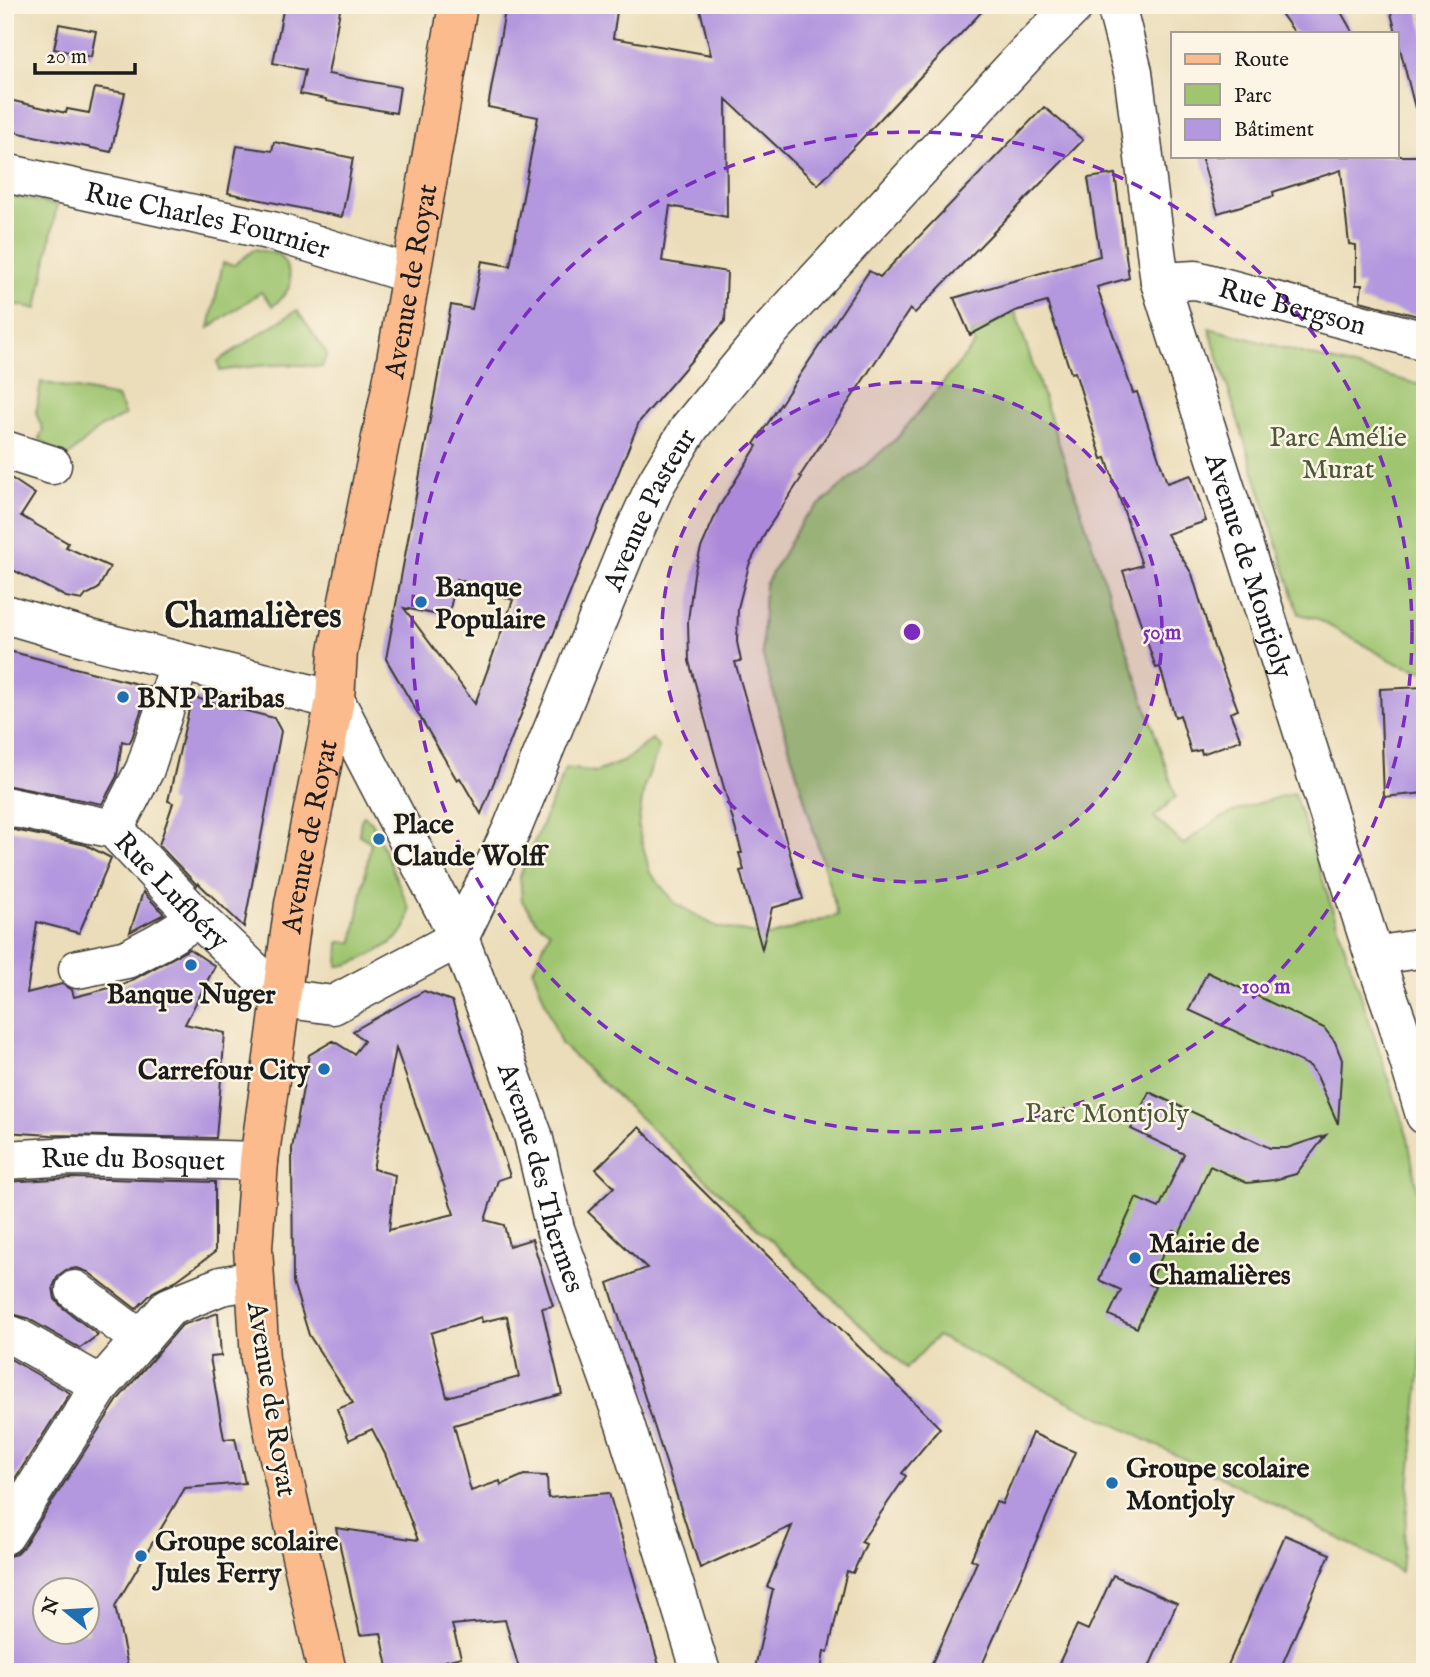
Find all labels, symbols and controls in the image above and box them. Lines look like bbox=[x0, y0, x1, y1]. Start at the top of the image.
scale bar bbox=[35, 32, 135, 76]
legend bbox=[1171, 32, 1398, 158]
text: 20 m bbox=[46, 44, 87, 71]
text: Route bbox=[1234, 47, 1289, 74]
text: Parc bbox=[1234, 83, 1272, 110]
text: Bâtiment bbox=[1234, 117, 1314, 144]
street label: Rue Charles Fournier bbox=[81, 176, 334, 268]
street label: Avenue de Royat bbox=[378, 181, 447, 382]
street label: Rue Bergson bbox=[1214, 272, 1370, 345]
park label: Parc Amélie Murat bbox=[1269, 421, 1407, 488]
street label: Avenue Pasteur bbox=[596, 423, 705, 597]
street label: Avenue de Montjoly bbox=[1195, 448, 1300, 683]
place label: Banque Populaire bbox=[435, 571, 546, 638]
marker: Banque Populaire bbox=[413, 594, 429, 610]
district label: Chamalières bbox=[164, 595, 342, 640]
centre of rings bbox=[900, 620, 924, 644]
text: 50 m bbox=[1143, 620, 1182, 647]
place label: BNP Paribas bbox=[137, 682, 285, 717]
marker: BNP Paribas bbox=[115, 689, 131, 705]
street label: Avenue de Royat bbox=[275, 736, 347, 937]
place label: Place Claude Wolff bbox=[393, 808, 549, 875]
street label: Rue Lufbéry bbox=[106, 825, 236, 959]
marker: Place Claude Wolff bbox=[371, 831, 387, 847]
marker: Banque Nuger bbox=[183, 957, 199, 973]
text: 100 m bbox=[1241, 974, 1291, 1001]
place label: Banque Nuger bbox=[106, 978, 276, 1013]
place label: Carrefour City bbox=[138, 1054, 311, 1089]
street label: Avenue des Thermes bbox=[488, 1058, 591, 1298]
marker: Carrefour City bbox=[316, 1061, 332, 1077]
park label: Parc Montjoly bbox=[1025, 1097, 1190, 1132]
street label: Rue du Bosquet bbox=[40, 1141, 226, 1180]
place label: Mairie de Chamalières bbox=[1149, 1227, 1291, 1294]
marker: Mairie de Chamalières bbox=[1127, 1250, 1143, 1266]
street label: Avenue de Royat bbox=[238, 1298, 303, 1500]
place label: Groupe scolaire Montjoly bbox=[1126, 1452, 1310, 1519]
marker: Groupe scolaire Montjoly bbox=[1104, 1475, 1120, 1491]
place label: Groupe scolaire Jules Ferry bbox=[151, 1525, 339, 1592]
marker: Groupe scolaire Jules Ferry bbox=[133, 1548, 149, 1564]
north arrow bbox=[32, 1576, 102, 1646]
text: N bbox=[37, 1594, 66, 1619]

